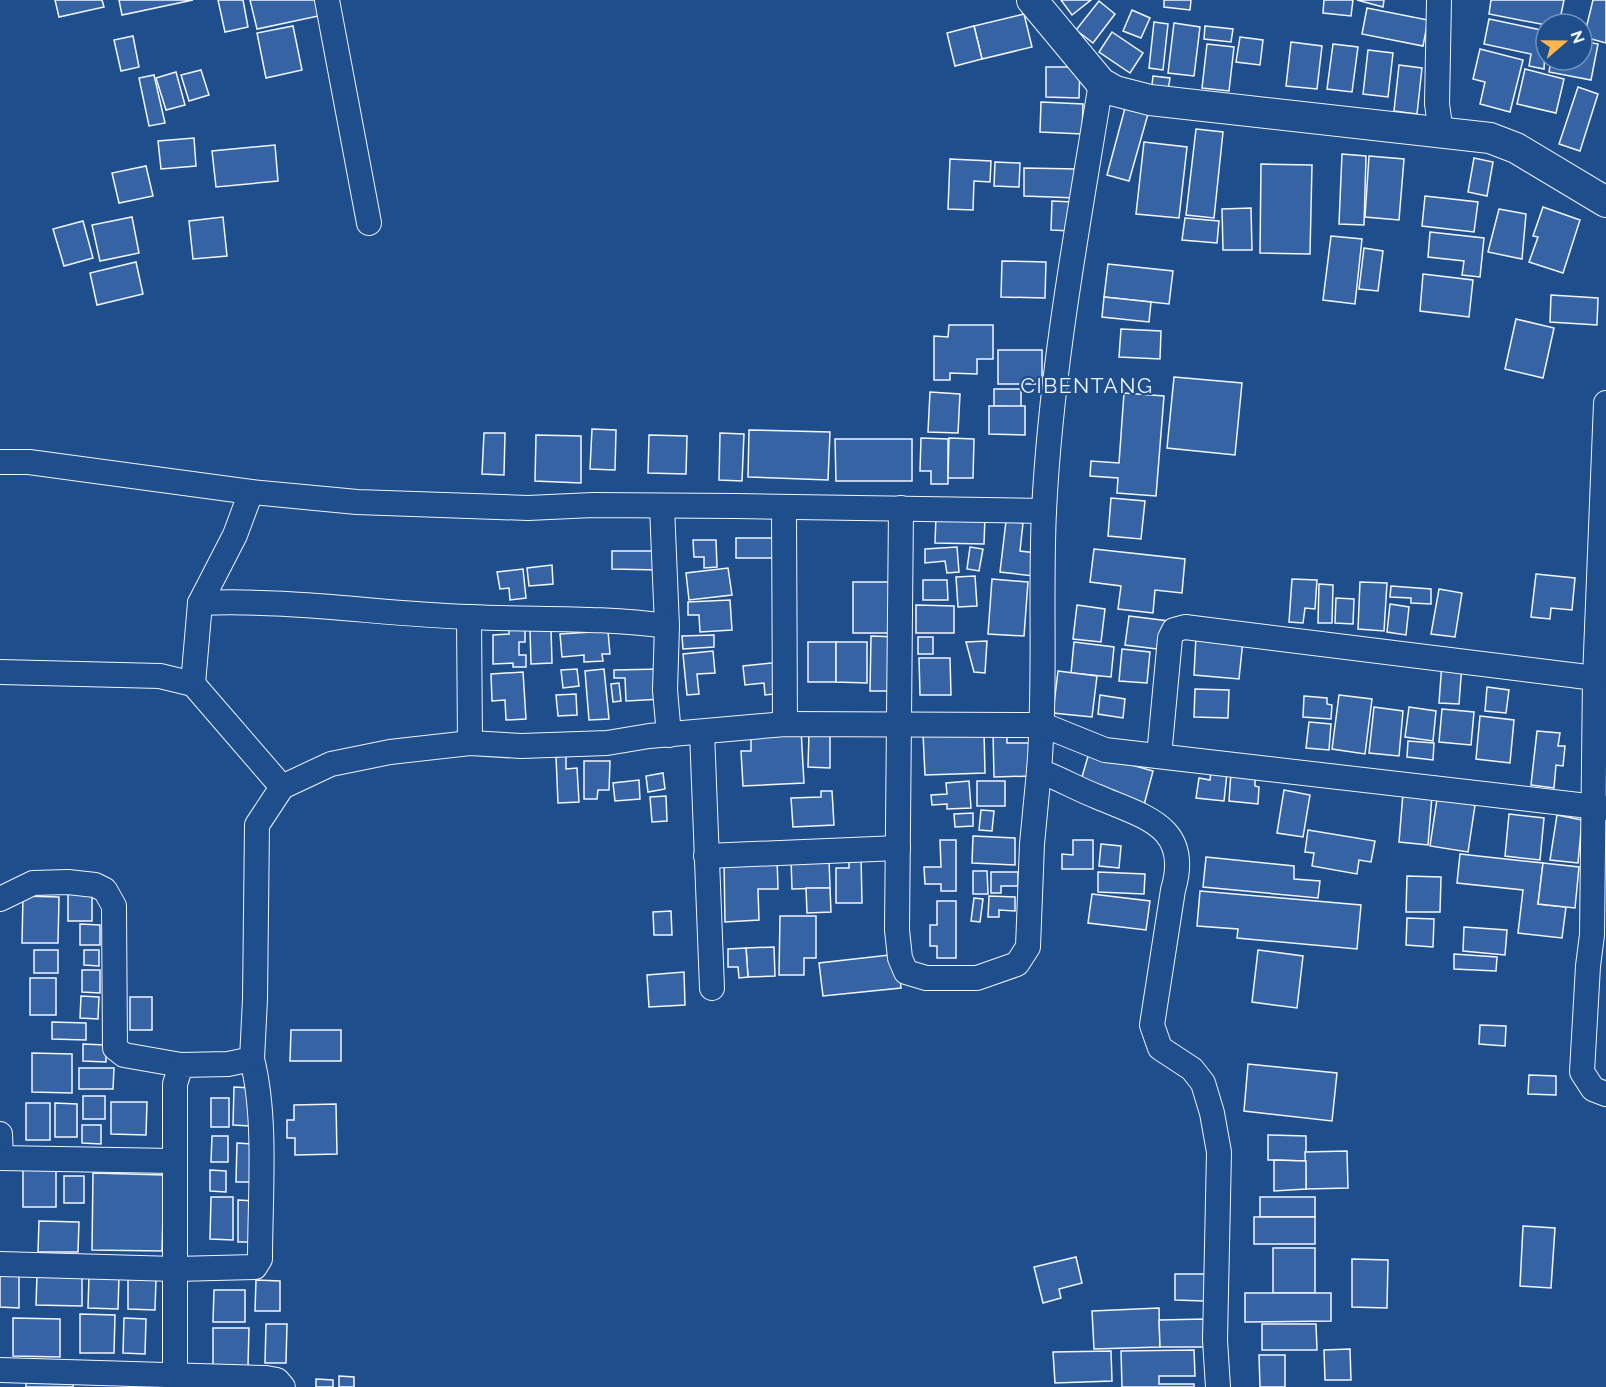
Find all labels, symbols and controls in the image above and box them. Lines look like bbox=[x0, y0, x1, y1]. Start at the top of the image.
north arrow bbox=[1534, 12, 1594, 72]
text: N bbox=[1567, 28, 1589, 46]
district label: CIBENTANG bbox=[1021, 373, 1153, 398]

